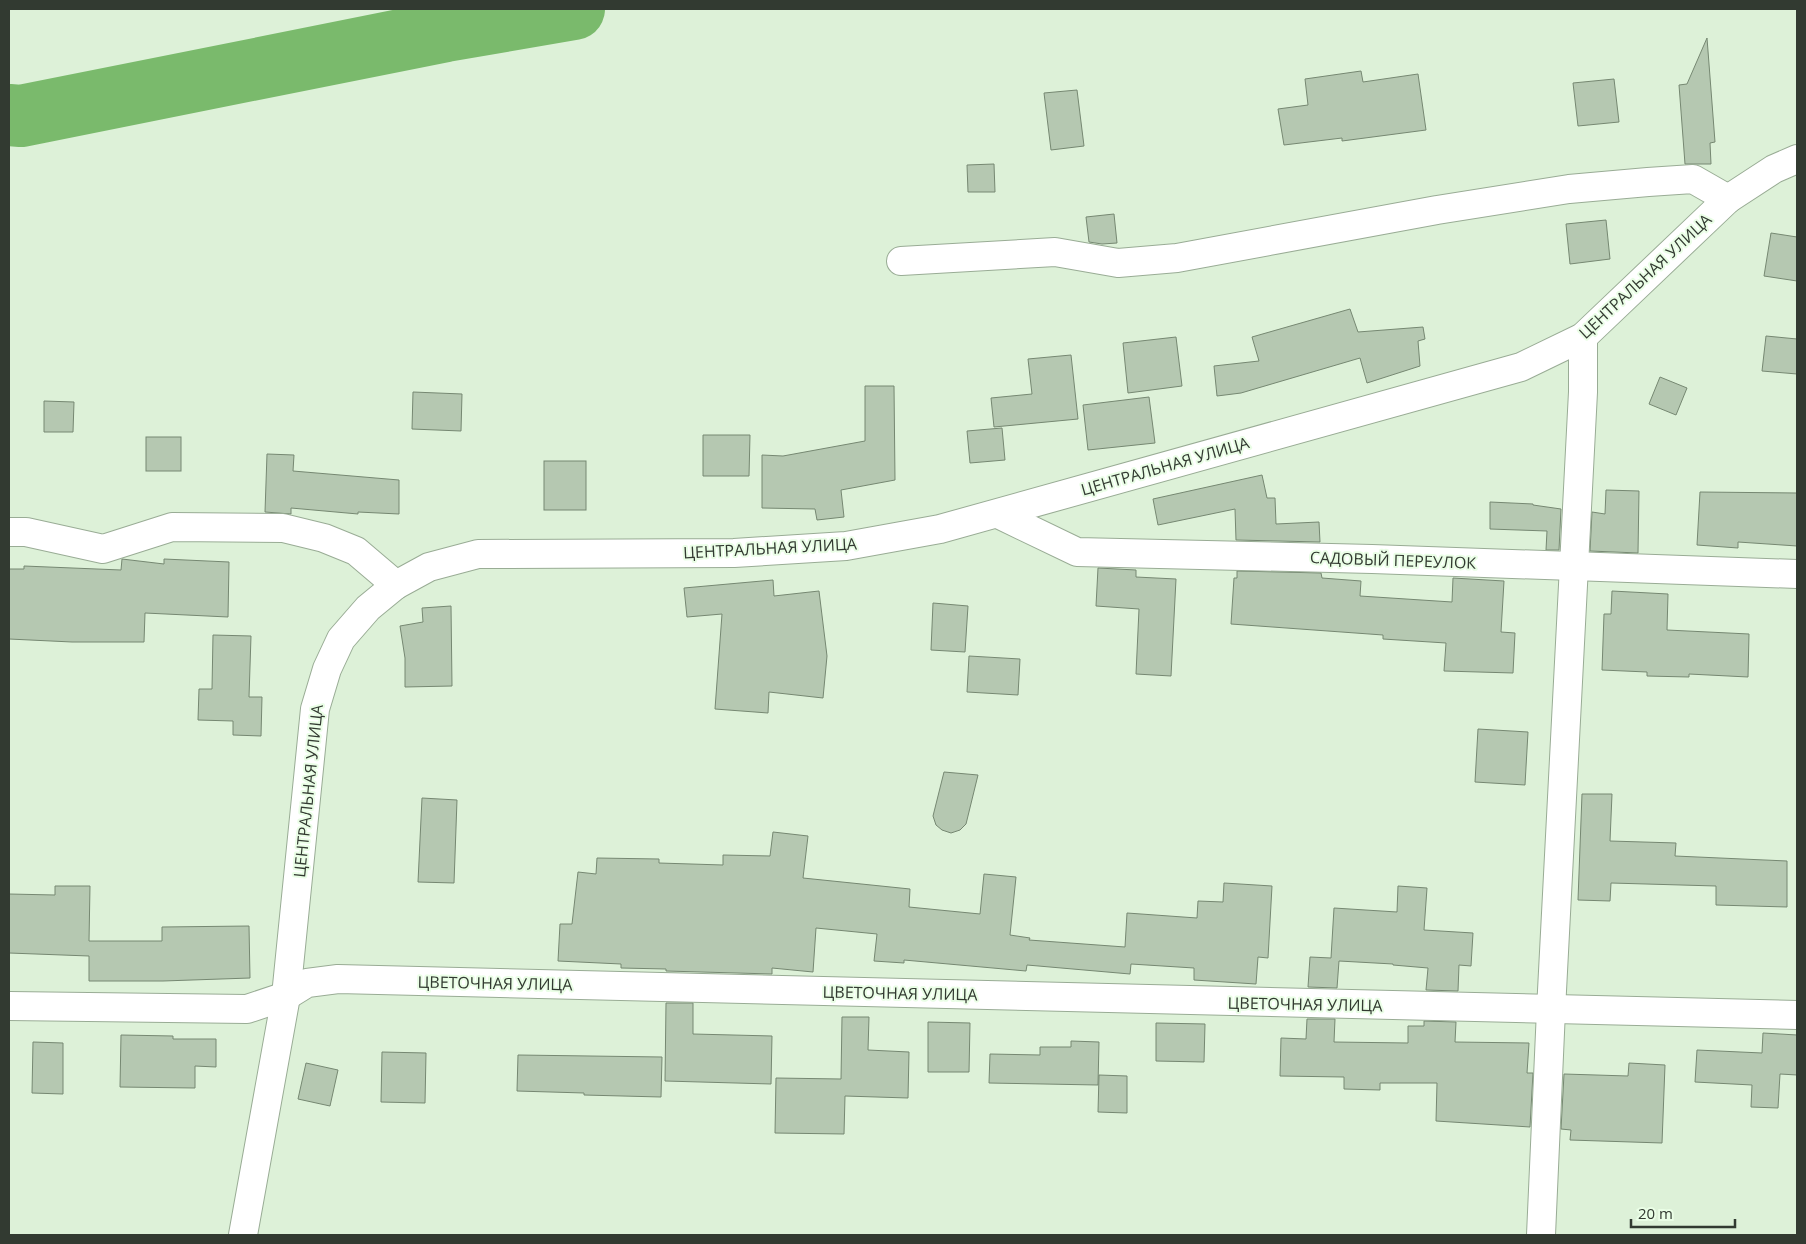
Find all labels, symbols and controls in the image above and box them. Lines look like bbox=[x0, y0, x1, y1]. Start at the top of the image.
street label: ЦЕНТРАЛЬНАЯ УЛИЦА bbox=[1574, 208, 1717, 343]
street label: ЦЕНТРАЛЬНАЯ УЛИЦА bbox=[1078, 431, 1252, 501]
street label: ЦЕНТРАЛЬНАЯ УЛИЦА bbox=[683, 532, 858, 564]
street label: САДОВЫЙ ПЕРЕУЛОК bbox=[1310, 546, 1477, 574]
street label: ЦЕНТРАЛЬНАЯ УЛИЦА bbox=[288, 703, 328, 879]
street label: ЦВЕТОЧНАЯ УЛИЦА bbox=[417, 971, 573, 995]
street label: ЦВЕТОЧНАЯ УЛИЦА bbox=[822, 981, 978, 1005]
street label: ЦВЕТОЧНАЯ УЛИЦА bbox=[1227, 992, 1383, 1016]
scale bar bbox=[1631, 1196, 1735, 1228]
text: 20 m bbox=[1638, 1203, 1673, 1223]

